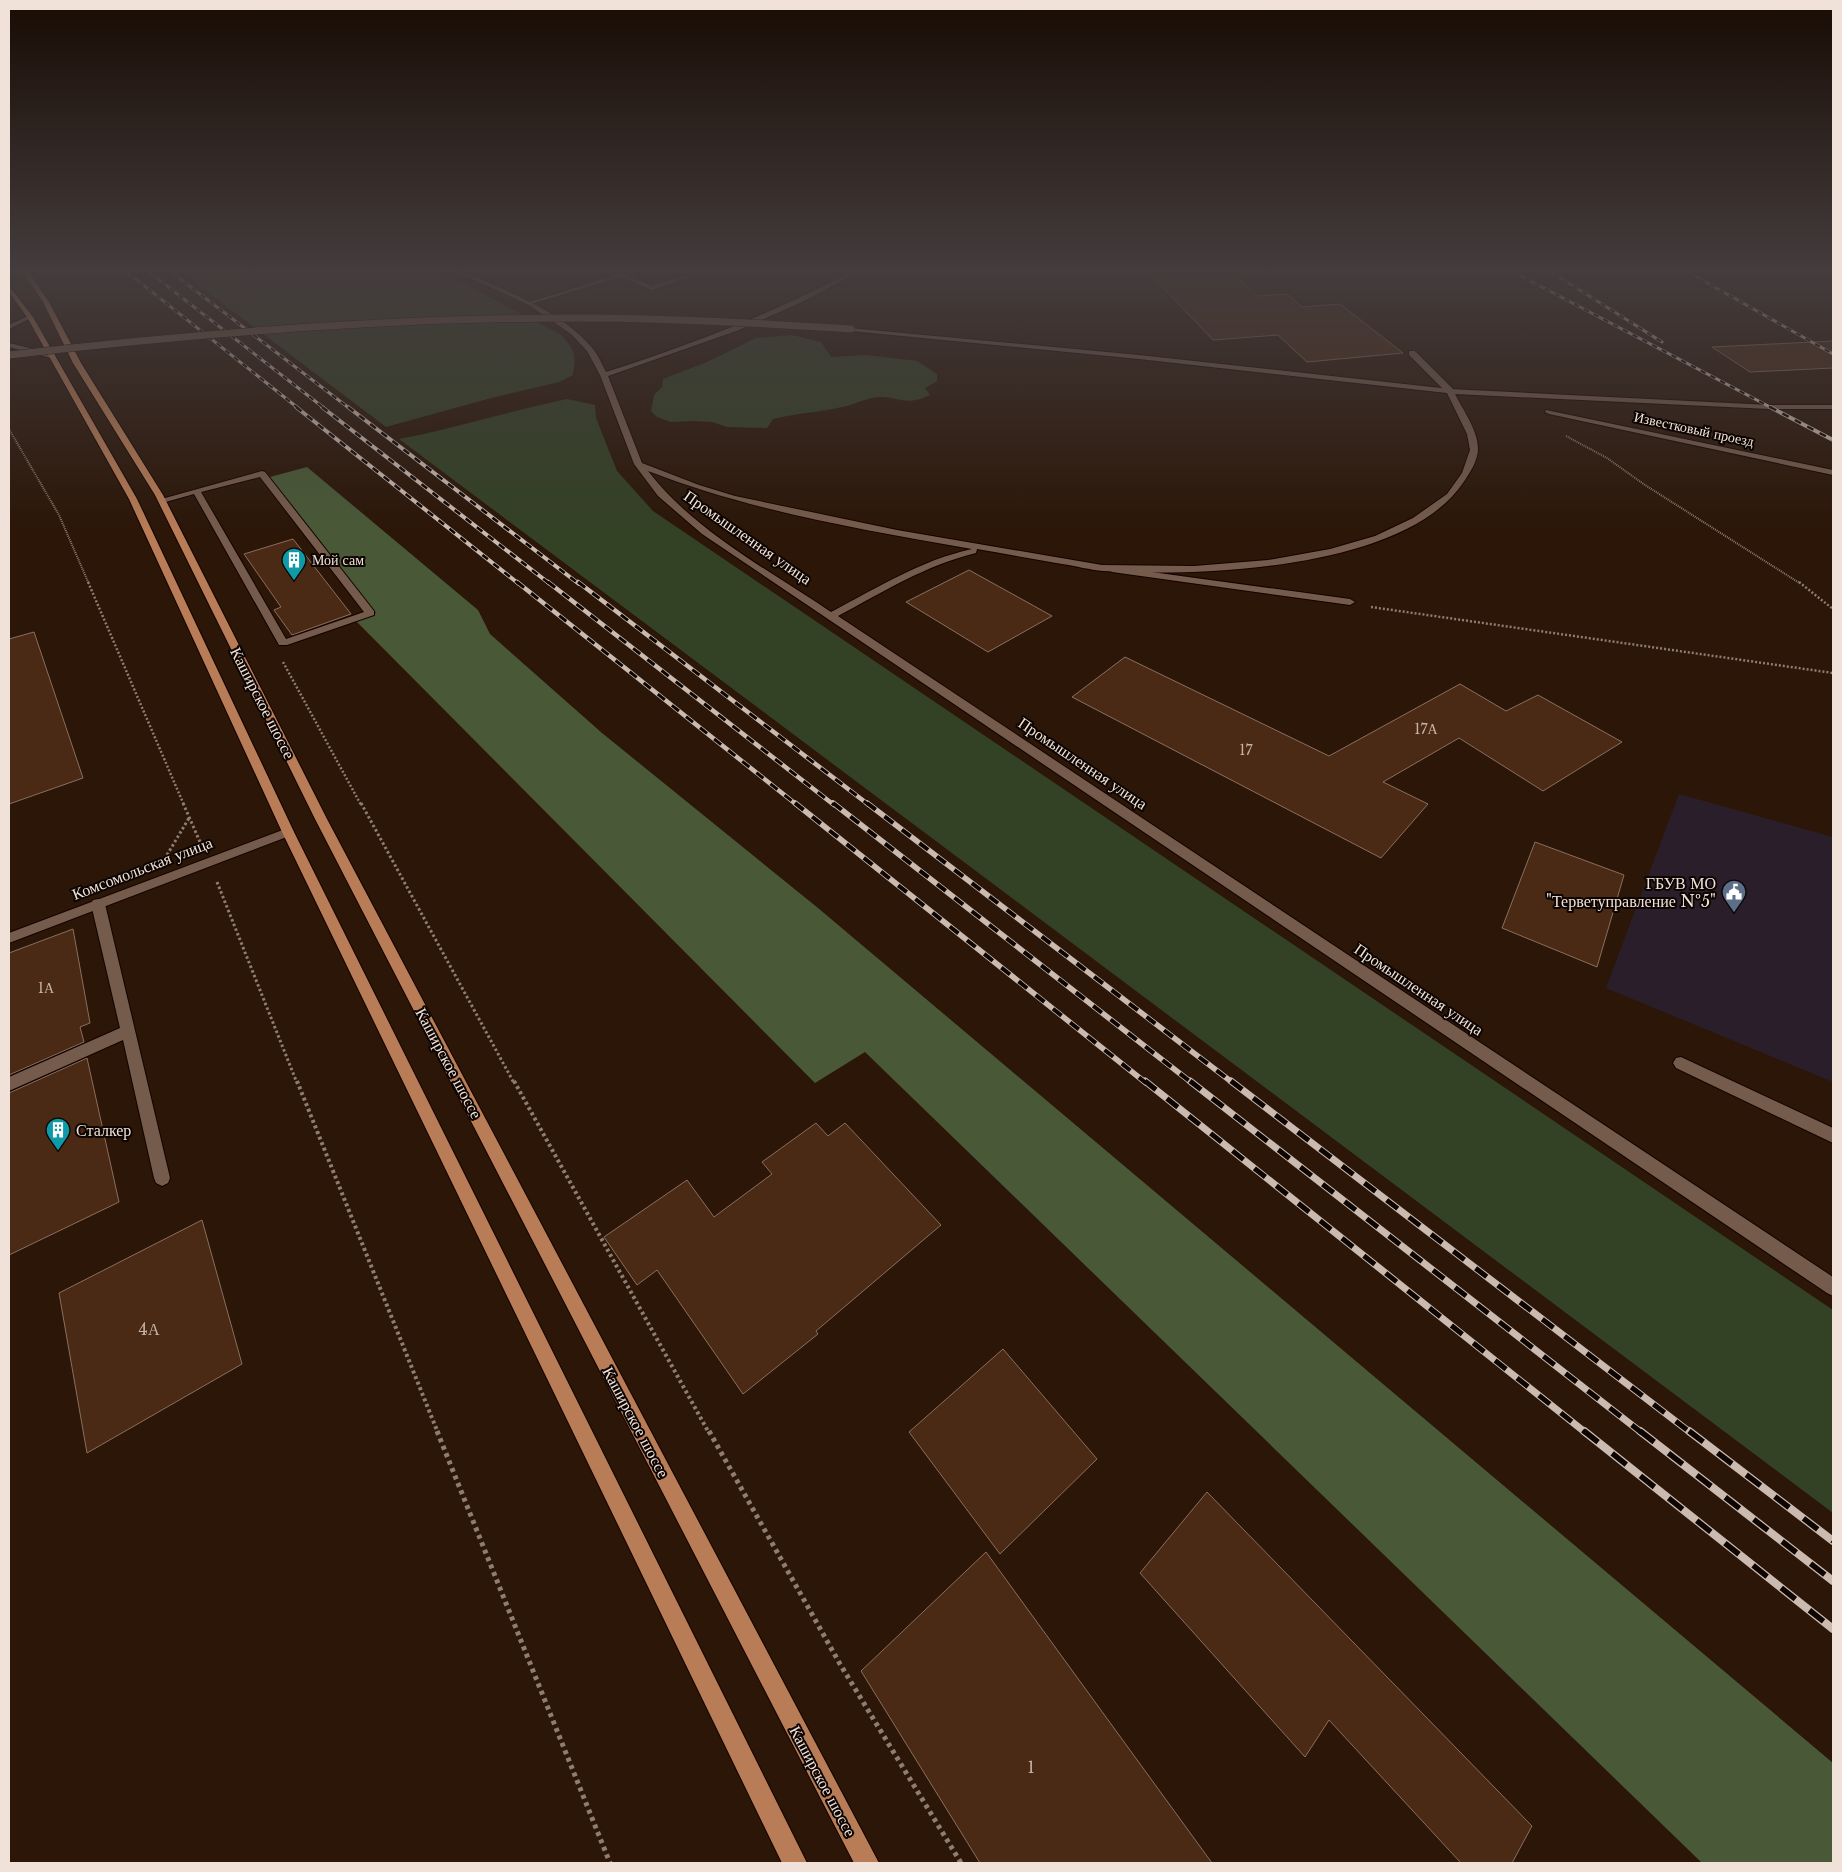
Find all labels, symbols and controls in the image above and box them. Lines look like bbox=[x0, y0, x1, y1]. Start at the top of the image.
street label: Известковый проезд bbox=[1632, 407, 1756, 451]
street label: Промышленная улица bbox=[680, 485, 816, 589]
building icon: Мой сам bbox=[281, 547, 307, 581]
place label: Мой сам bbox=[312, 551, 364, 569]
street label: Каширское шоссе bbox=[226, 644, 300, 762]
street label: Промышленная улица bbox=[1015, 712, 1151, 814]
house number: 17А bbox=[1414, 720, 1439, 738]
house number: 17 bbox=[1239, 741, 1254, 759]
street label: Комсомольская улица bbox=[69, 832, 215, 904]
place label: ГБУВ МО "Терветуправление №5" bbox=[1546, 873, 1716, 911]
public building icon: ГБУВ МО "Терветуправление №5" bbox=[1721, 879, 1747, 913]
street label: Промышленная улица bbox=[1351, 938, 1487, 1040]
house number: 1А bbox=[38, 979, 55, 997]
street label: Каширское шоссе bbox=[411, 1004, 487, 1122]
building icon: Сталкер bbox=[45, 1117, 71, 1151]
place label: Сталкер bbox=[76, 1120, 131, 1140]
house number: 4А bbox=[139, 1319, 160, 1339]
street label: Каширское шоссе bbox=[598, 1363, 674, 1481]
street label: Каширское шоссе bbox=[785, 1722, 861, 1840]
house number: 1 bbox=[1027, 1757, 1035, 1777]

